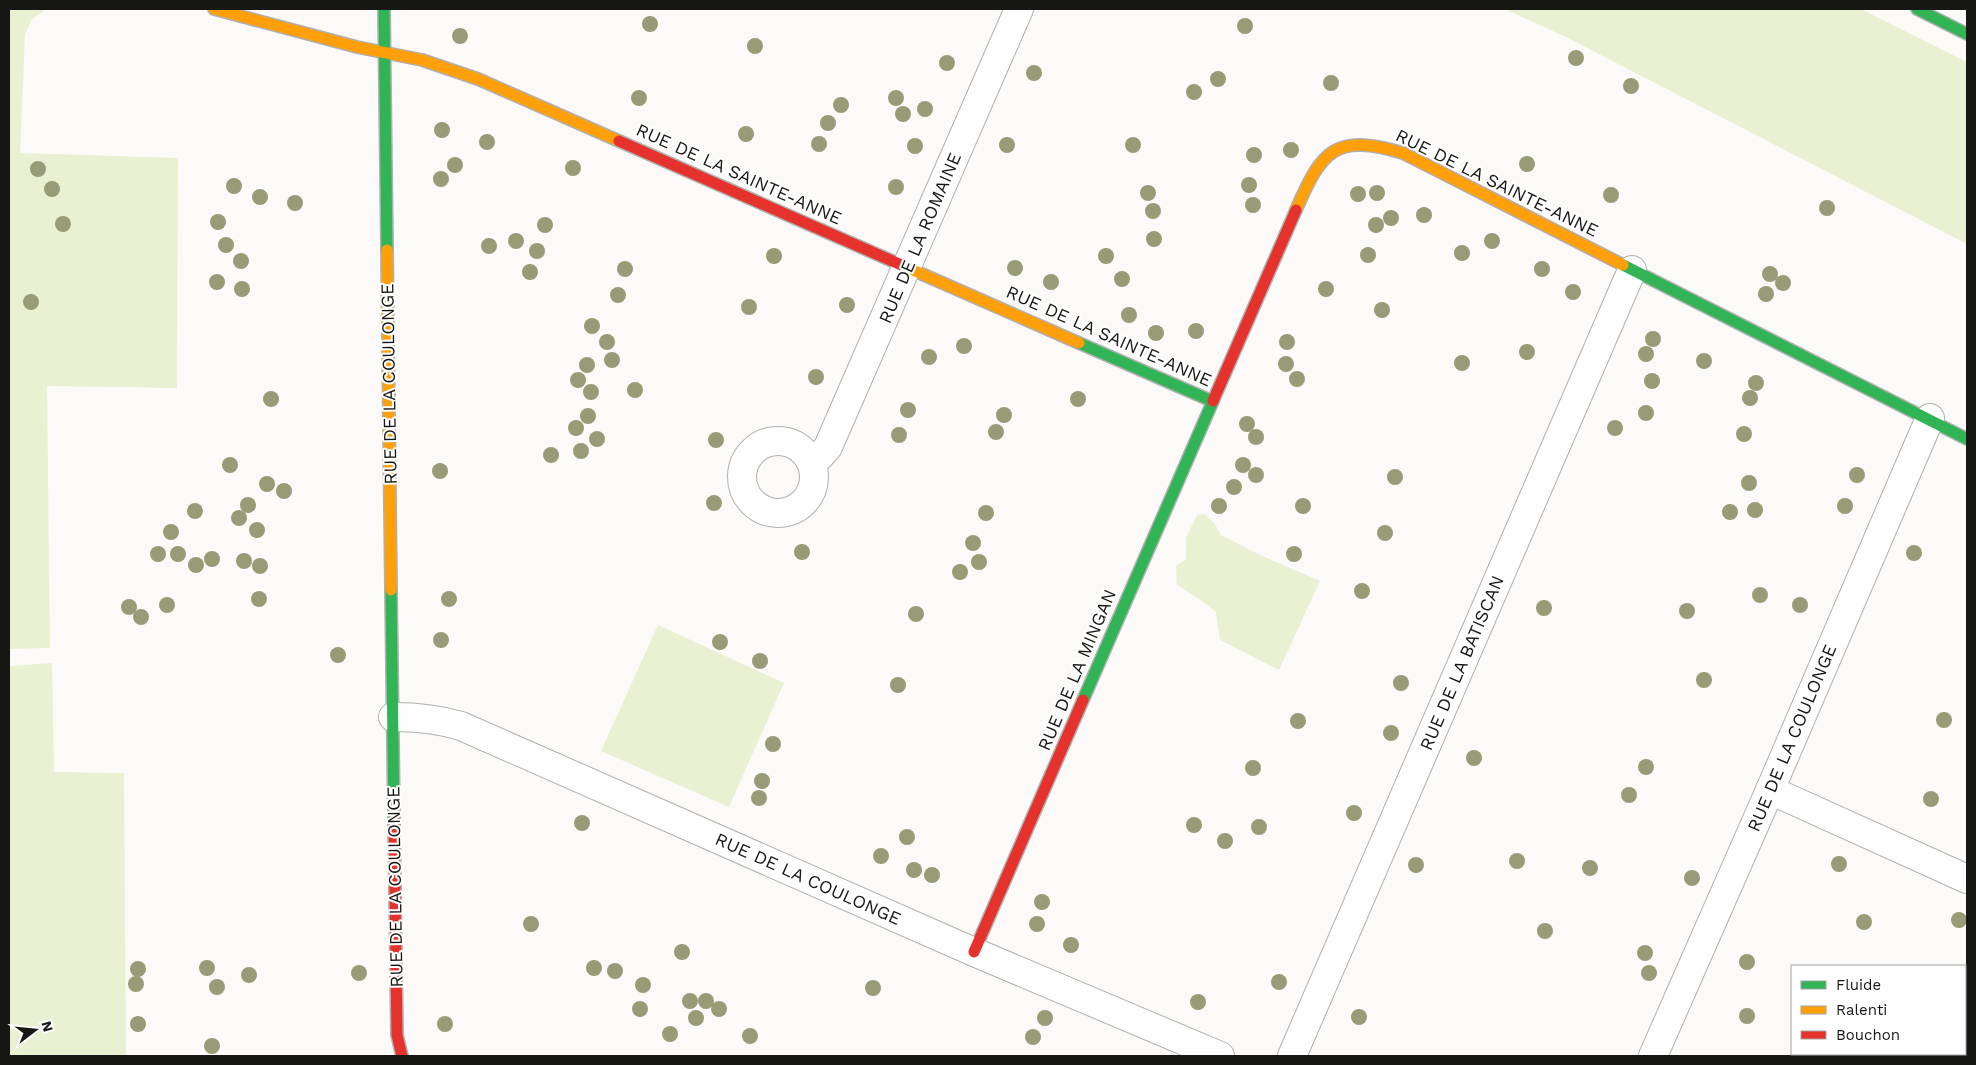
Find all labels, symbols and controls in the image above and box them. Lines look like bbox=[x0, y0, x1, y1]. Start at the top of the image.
street label: RUE DE LA SAINTE-ANNE bbox=[633, 119, 845, 228]
street label: RUE DE LA SAINTE-ANNE bbox=[1392, 124, 1602, 241]
street label: RUE DE LA ROMAINE bbox=[874, 149, 965, 326]
street label: RUE DE LA SAINTE-ANNE bbox=[1003, 281, 1215, 390]
street label: RUE DE LA COULONGE bbox=[376, 283, 401, 485]
street label: RUE DE LA BATISCAN bbox=[1415, 572, 1508, 753]
street label: RUE DE LA MINGAN bbox=[1033, 586, 1120, 754]
street label: RUE DE LA COULONGE bbox=[1743, 641, 1840, 834]
street label: RUE DE LA COULONGE bbox=[382, 786, 407, 988]
street label: RUE DE LA COULONGE bbox=[712, 828, 904, 929]
legend bbox=[1791, 965, 1966, 1055]
text: Fluide bbox=[1836, 976, 1881, 994]
text: Ralenti bbox=[1836, 1001, 1887, 1019]
north arrow bbox=[10, 1005, 60, 1055]
text: N bbox=[38, 1019, 57, 1034]
text: Bouchon bbox=[1836, 1026, 1900, 1044]

